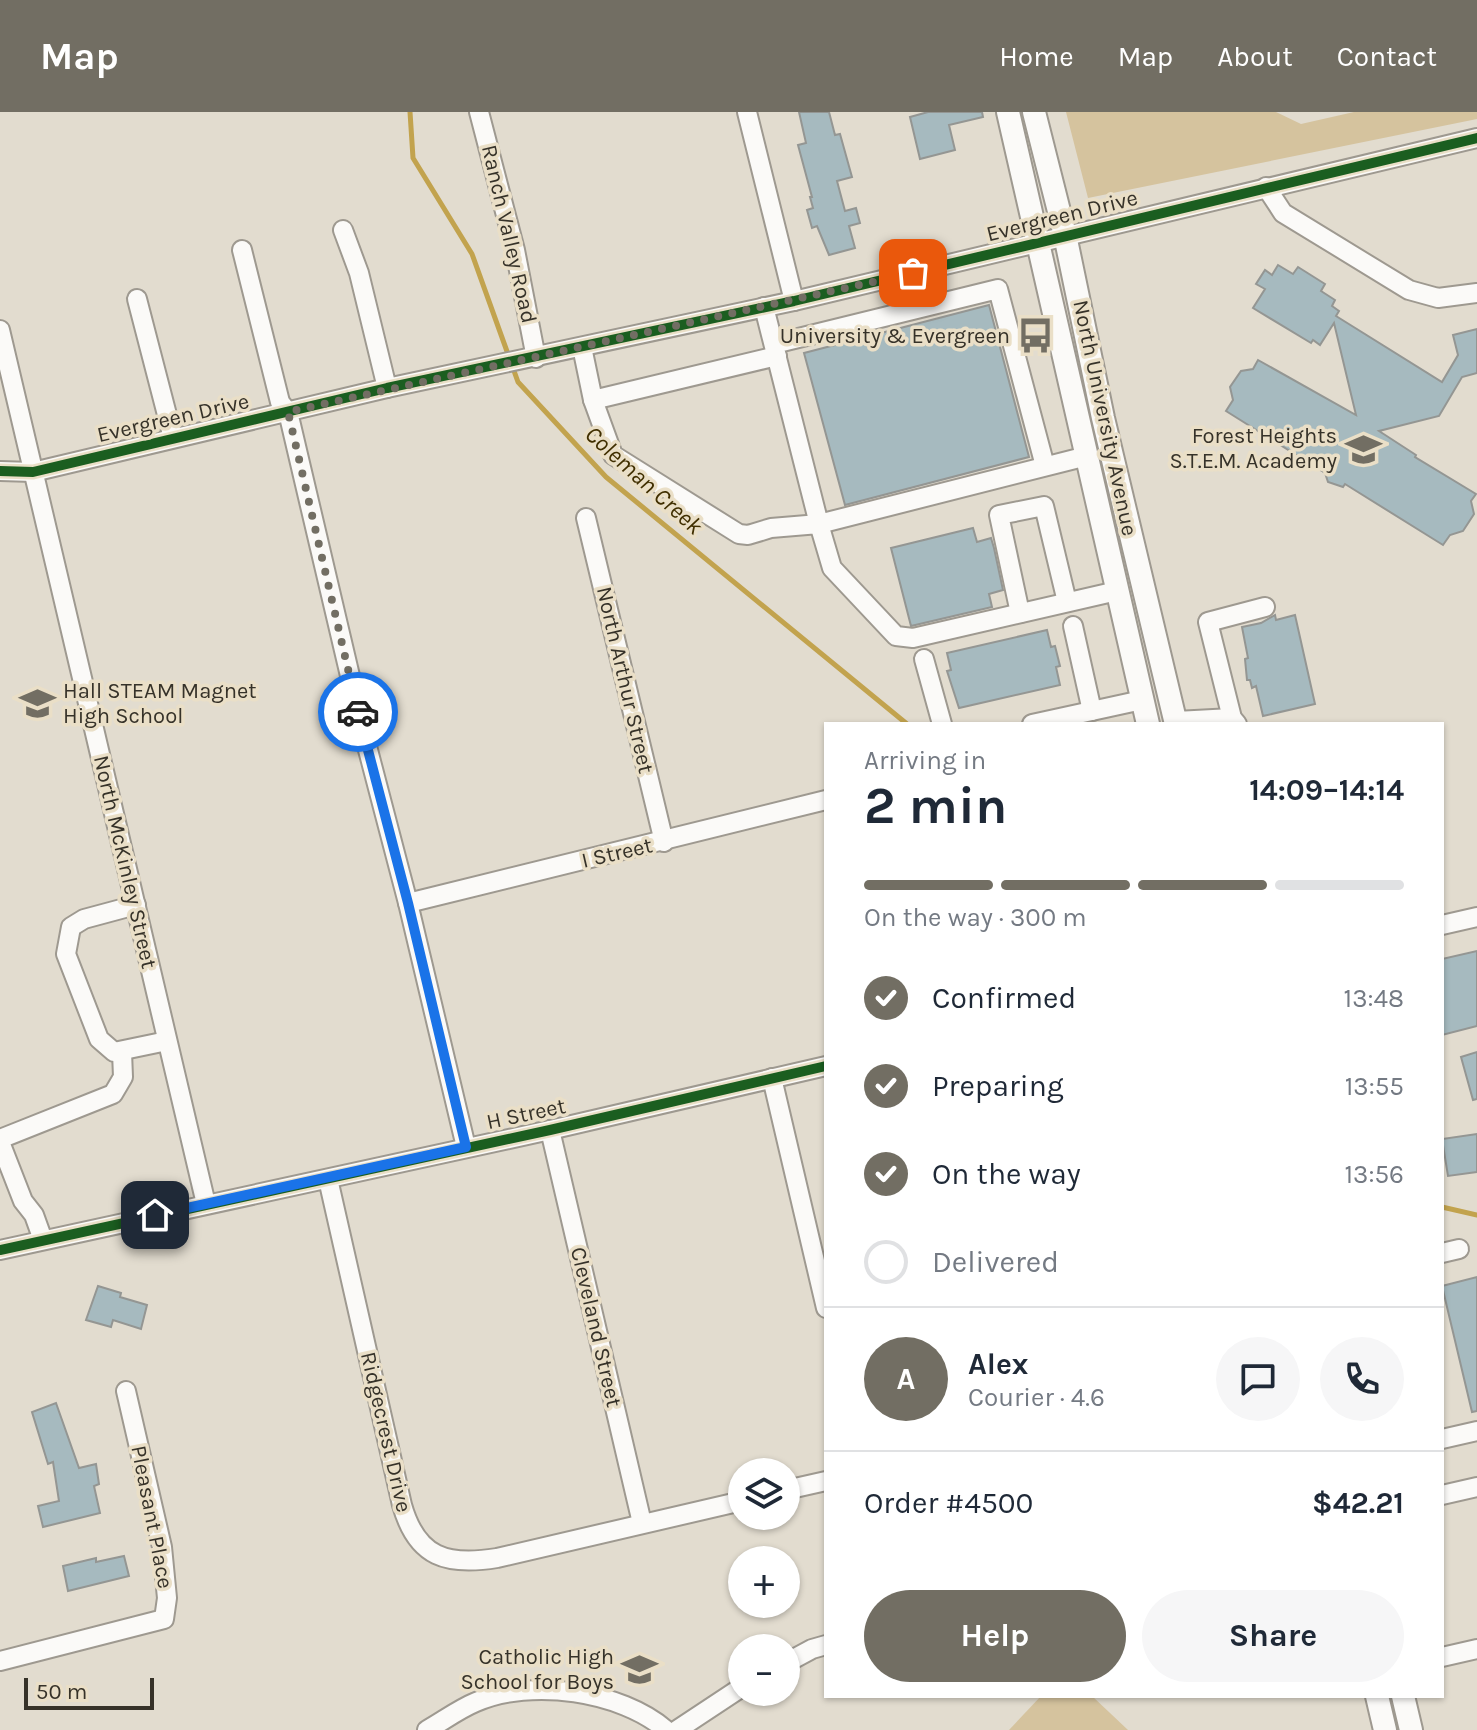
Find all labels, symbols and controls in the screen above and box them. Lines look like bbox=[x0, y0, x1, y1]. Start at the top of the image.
text: Map bbox=[40, 34, 119, 79]
text: Home bbox=[999, 40, 1074, 73]
text: Map bbox=[1118, 40, 1173, 73]
text: About bbox=[1217, 40, 1293, 73]
text: Contact bbox=[1337, 40, 1437, 73]
street label: Ranch Valley Road bbox=[476, 142, 542, 326]
street label: Evergreen Drive bbox=[984, 185, 1140, 247]
pin bbox=[879, 239, 947, 307]
icon: bag bbox=[891, 251, 935, 295]
street label: North University Avenue bbox=[1067, 298, 1143, 538]
bus stop icon: University & Evergreen bbox=[1017, 317, 1055, 355]
place label: University & Evergreen bbox=[780, 323, 1010, 349]
street label: Evergreen Drive bbox=[94, 388, 252, 448]
water label: Coleman Creek bbox=[579, 420, 709, 541]
place label: Forest Heights S.T.E.M. Academy bbox=[1170, 423, 1337, 474]
school or university icon: Forest Heights S.T.E.M. Academy bbox=[1344, 430, 1382, 468]
street label: North Arthur Street bbox=[591, 584, 659, 776]
courier bbox=[318, 672, 398, 752]
place label: Hall STEAM Magnet High School bbox=[63, 678, 257, 729]
school or university icon: Hall STEAM Magnet High School bbox=[18, 685, 56, 723]
icon: car bbox=[336, 690, 380, 734]
text: Arriving in bbox=[864, 745, 986, 776]
street label: North McKinley Street bbox=[88, 753, 162, 971]
text: 14:09–14:14 bbox=[1249, 772, 1404, 808]
text: 2 min bbox=[864, 775, 1007, 836]
street label: I Street bbox=[579, 832, 655, 874]
text: On the way · 300 m bbox=[864, 902, 1087, 933]
icon: check bbox=[864, 976, 908, 1020]
text: Confirmed bbox=[932, 980, 1076, 1016]
text: 13:48 bbox=[1344, 983, 1404, 1014]
icon: check bbox=[864, 1064, 908, 1108]
text: Preparing bbox=[932, 1068, 1064, 1104]
text: 13:55 bbox=[1345, 1071, 1404, 1102]
street label: H Street bbox=[484, 1093, 568, 1135]
icon: check bbox=[864, 1152, 908, 1196]
text: On the way bbox=[932, 1156, 1081, 1192]
text: 13:56 bbox=[1344, 1159, 1404, 1190]
pin bbox=[121, 1181, 189, 1249]
icon: home bbox=[133, 1193, 177, 1237]
street label: Cleveland Street bbox=[565, 1244, 627, 1410]
text: Delivered bbox=[932, 1244, 1059, 1280]
button: chat bbox=[1216, 1337, 1300, 1421]
button: phone bbox=[1320, 1337, 1404, 1421]
text: Alex bbox=[968, 1346, 1028, 1382]
street label: Ridgecrest Drive bbox=[355, 1349, 417, 1515]
text: A bbox=[897, 1361, 915, 1397]
text: Courier · 4.6 bbox=[968, 1382, 1105, 1413]
street label: Pleasant Place bbox=[125, 1443, 179, 1591]
map controls bbox=[728, 1458, 800, 1706]
button: layers bbox=[728, 1458, 800, 1530]
text: Order #4500 bbox=[864, 1485, 1033, 1521]
text: $42.21 bbox=[1312, 1485, 1404, 1521]
button: + bbox=[728, 1546, 800, 1618]
button: Help bbox=[864, 1590, 1126, 1682]
button: Share bbox=[1142, 1590, 1404, 1682]
button: − bbox=[728, 1634, 800, 1706]
place label: Catholic High School for Boys bbox=[460, 1644, 614, 1695]
school or university icon: Catholic High School for Boys bbox=[621, 1651, 659, 1689]
scale bar bbox=[24, 1674, 154, 1710]
text: 50 m bbox=[36, 1679, 87, 1705]

